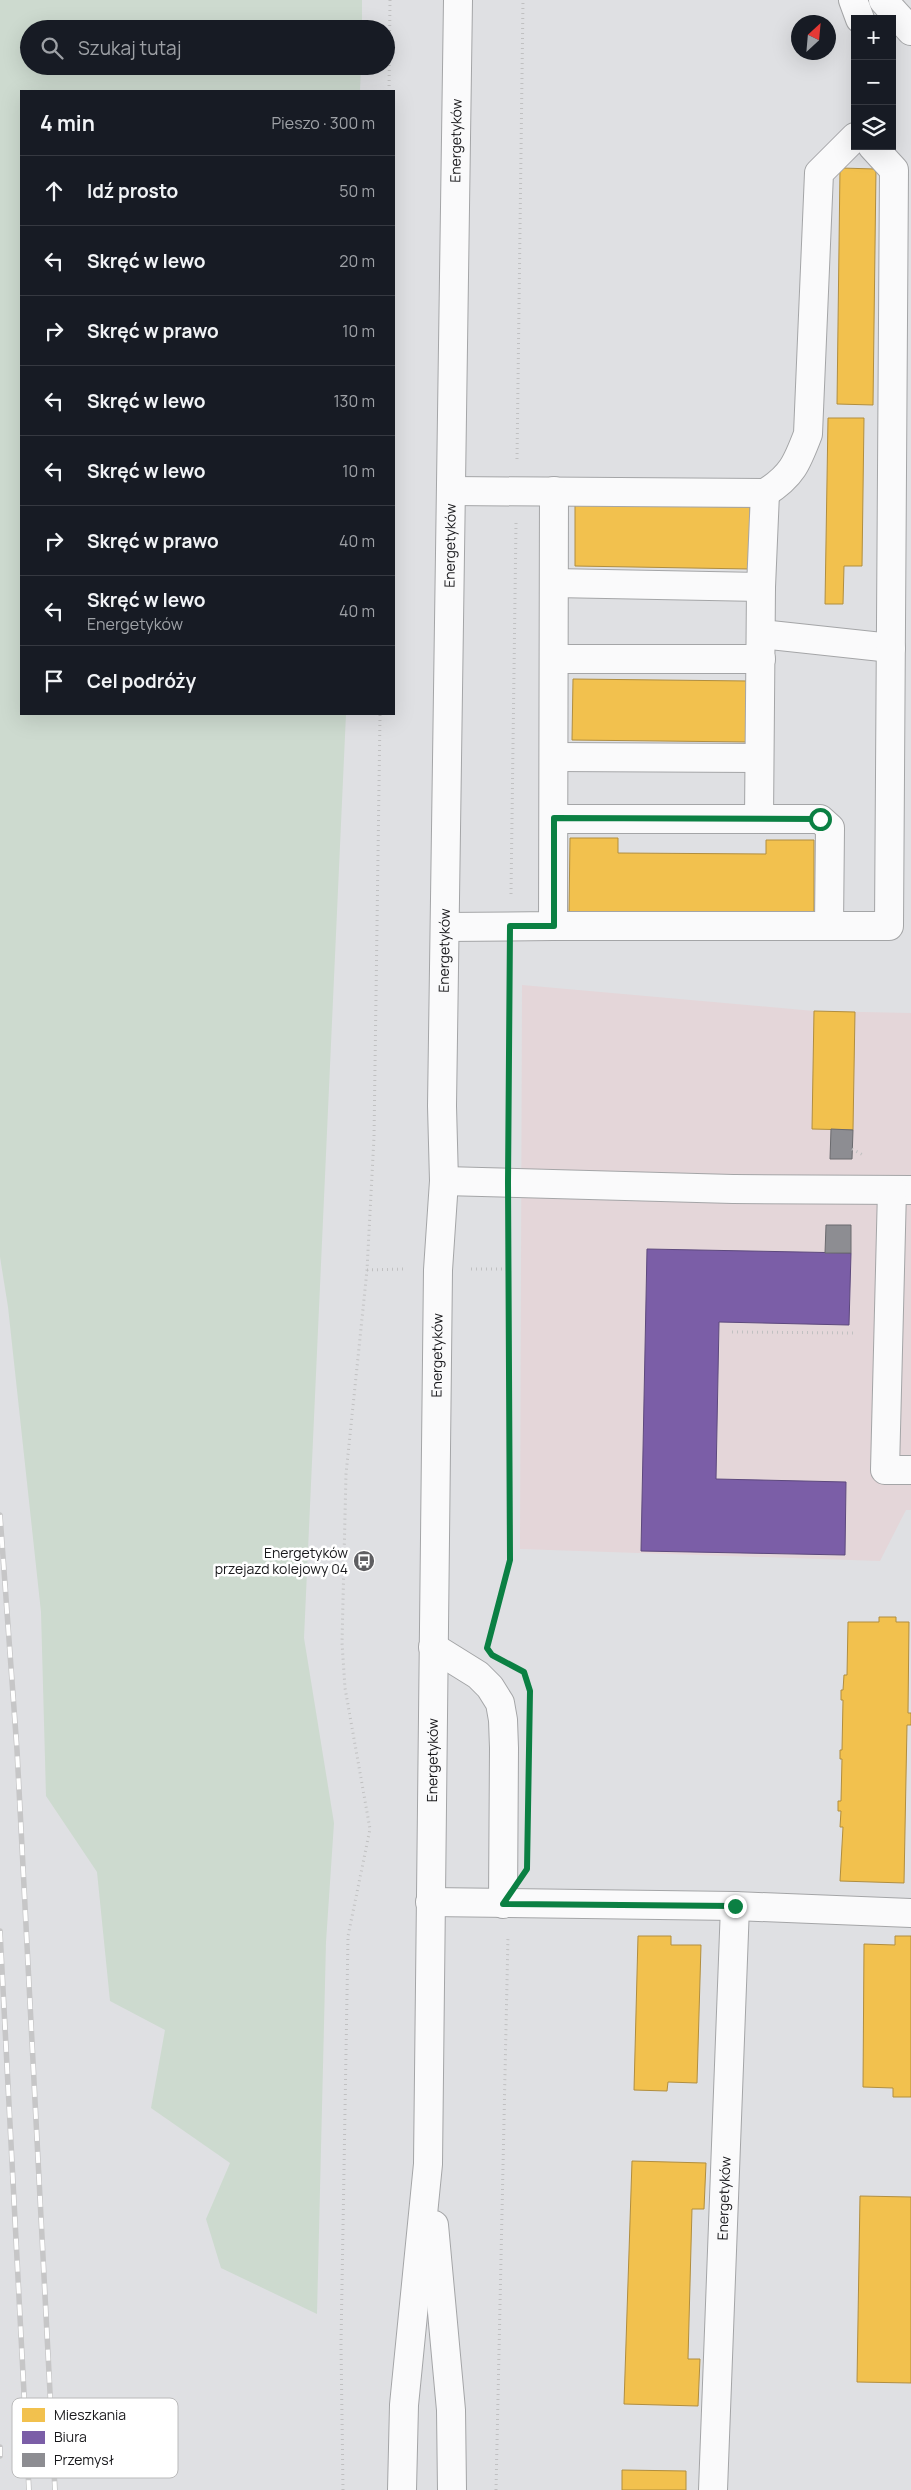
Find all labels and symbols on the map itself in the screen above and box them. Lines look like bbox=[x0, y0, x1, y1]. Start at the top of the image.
north arrow bbox=[791, 15, 836, 60]
street label: Energetyków bbox=[445, 98, 466, 183]
street label: Energetyków bbox=[440, 503, 460, 588]
route start bbox=[809, 808, 832, 831]
street label: Energetyków bbox=[434, 908, 454, 993]
street label: Energetyków bbox=[427, 1313, 447, 1397]
place label: Energetyków przejazd kolejowy 04 bbox=[215, 1543, 348, 1578]
bus stop icon: Energetyków przejazd kolejowy 04 bbox=[352, 1549, 376, 1573]
street label: Energetyków bbox=[422, 1718, 442, 1802]
route end bbox=[724, 1895, 747, 1918]
street label: Energetyków bbox=[712, 2156, 735, 2241]
legend bbox=[12, 2398, 178, 2478]
text: Mieszkania bbox=[54, 2405, 126, 2424]
text: Biura bbox=[54, 2427, 87, 2446]
text: Przemysł bbox=[54, 2450, 114, 2469]

